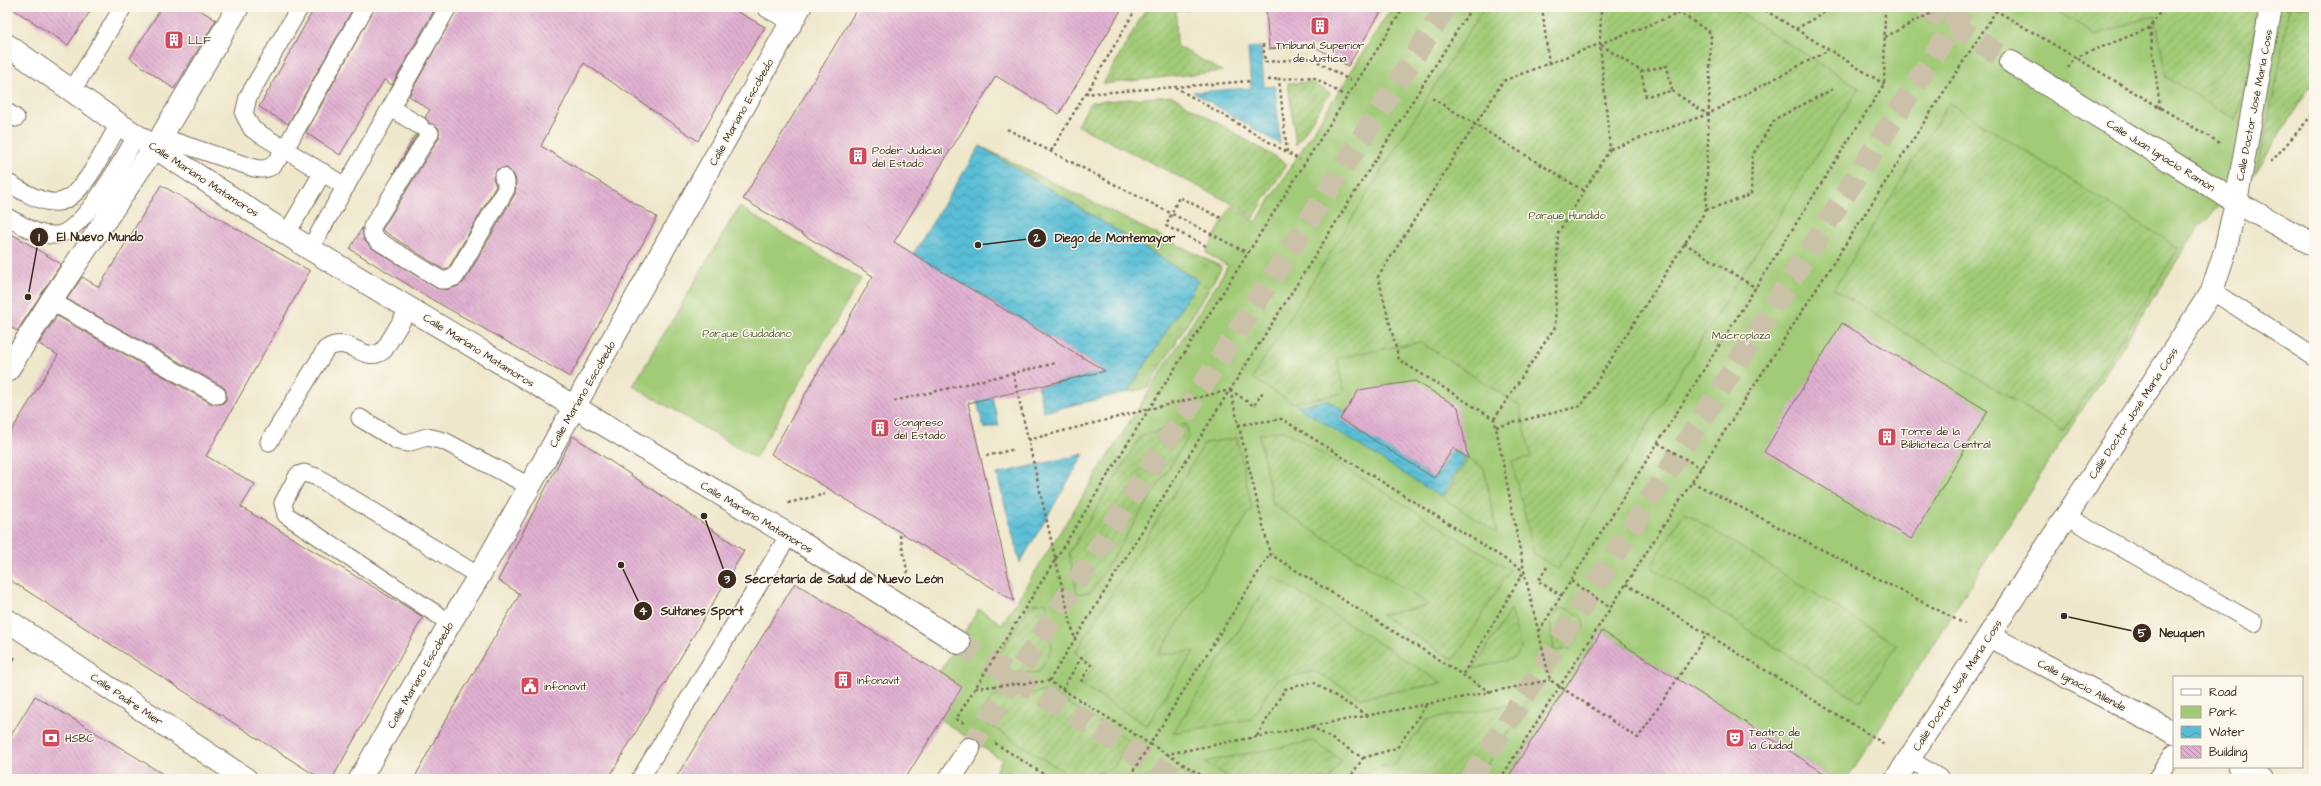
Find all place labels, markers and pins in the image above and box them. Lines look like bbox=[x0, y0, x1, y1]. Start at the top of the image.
building icon: Tribunal Superior de Justicia bbox=[1309, 15, 1331, 37]
building icon: LLF bbox=[163, 29, 185, 51]
place label: LLF bbox=[188, 33, 211, 48]
place label: Tribunal Superior de Justicia bbox=[1276, 38, 1364, 66]
place label: Poder Judicial del Estado bbox=[872, 143, 942, 171]
building icon: Poder Judicial del Estado bbox=[847, 145, 869, 167]
callout: El Nuevo Mundo bbox=[29, 225, 151, 249]
callout: Diego de Montemayor bbox=[1027, 226, 1184, 250]
place label: Congreso del Estado bbox=[894, 415, 946, 443]
building icon: Congreso del Estado bbox=[869, 417, 891, 439]
place label: Torre de la Biblioteca Central bbox=[1901, 424, 1991, 452]
building icon: Torre de la Biblioteca Central bbox=[1876, 426, 1898, 448]
callout: Secretaría de Salud de Nuevo León bbox=[717, 567, 951, 591]
callout: Sultanes Sport bbox=[633, 599, 751, 623]
callout: Neuquen bbox=[2132, 621, 2212, 645]
building icon: Infonavit bbox=[832, 669, 854, 691]
place label: Infonavit bbox=[857, 673, 900, 688]
public building icon: infonavit bbox=[519, 675, 541, 697]
place label: infonavit bbox=[544, 679, 587, 694]
place label: Teatro de la Ciudad bbox=[1749, 725, 1800, 753]
bank icon: HSBC bbox=[40, 727, 62, 749]
theatre icon: Teatro de la Ciudad bbox=[1724, 727, 1746, 749]
place label: HSBC bbox=[65, 731, 95, 746]

